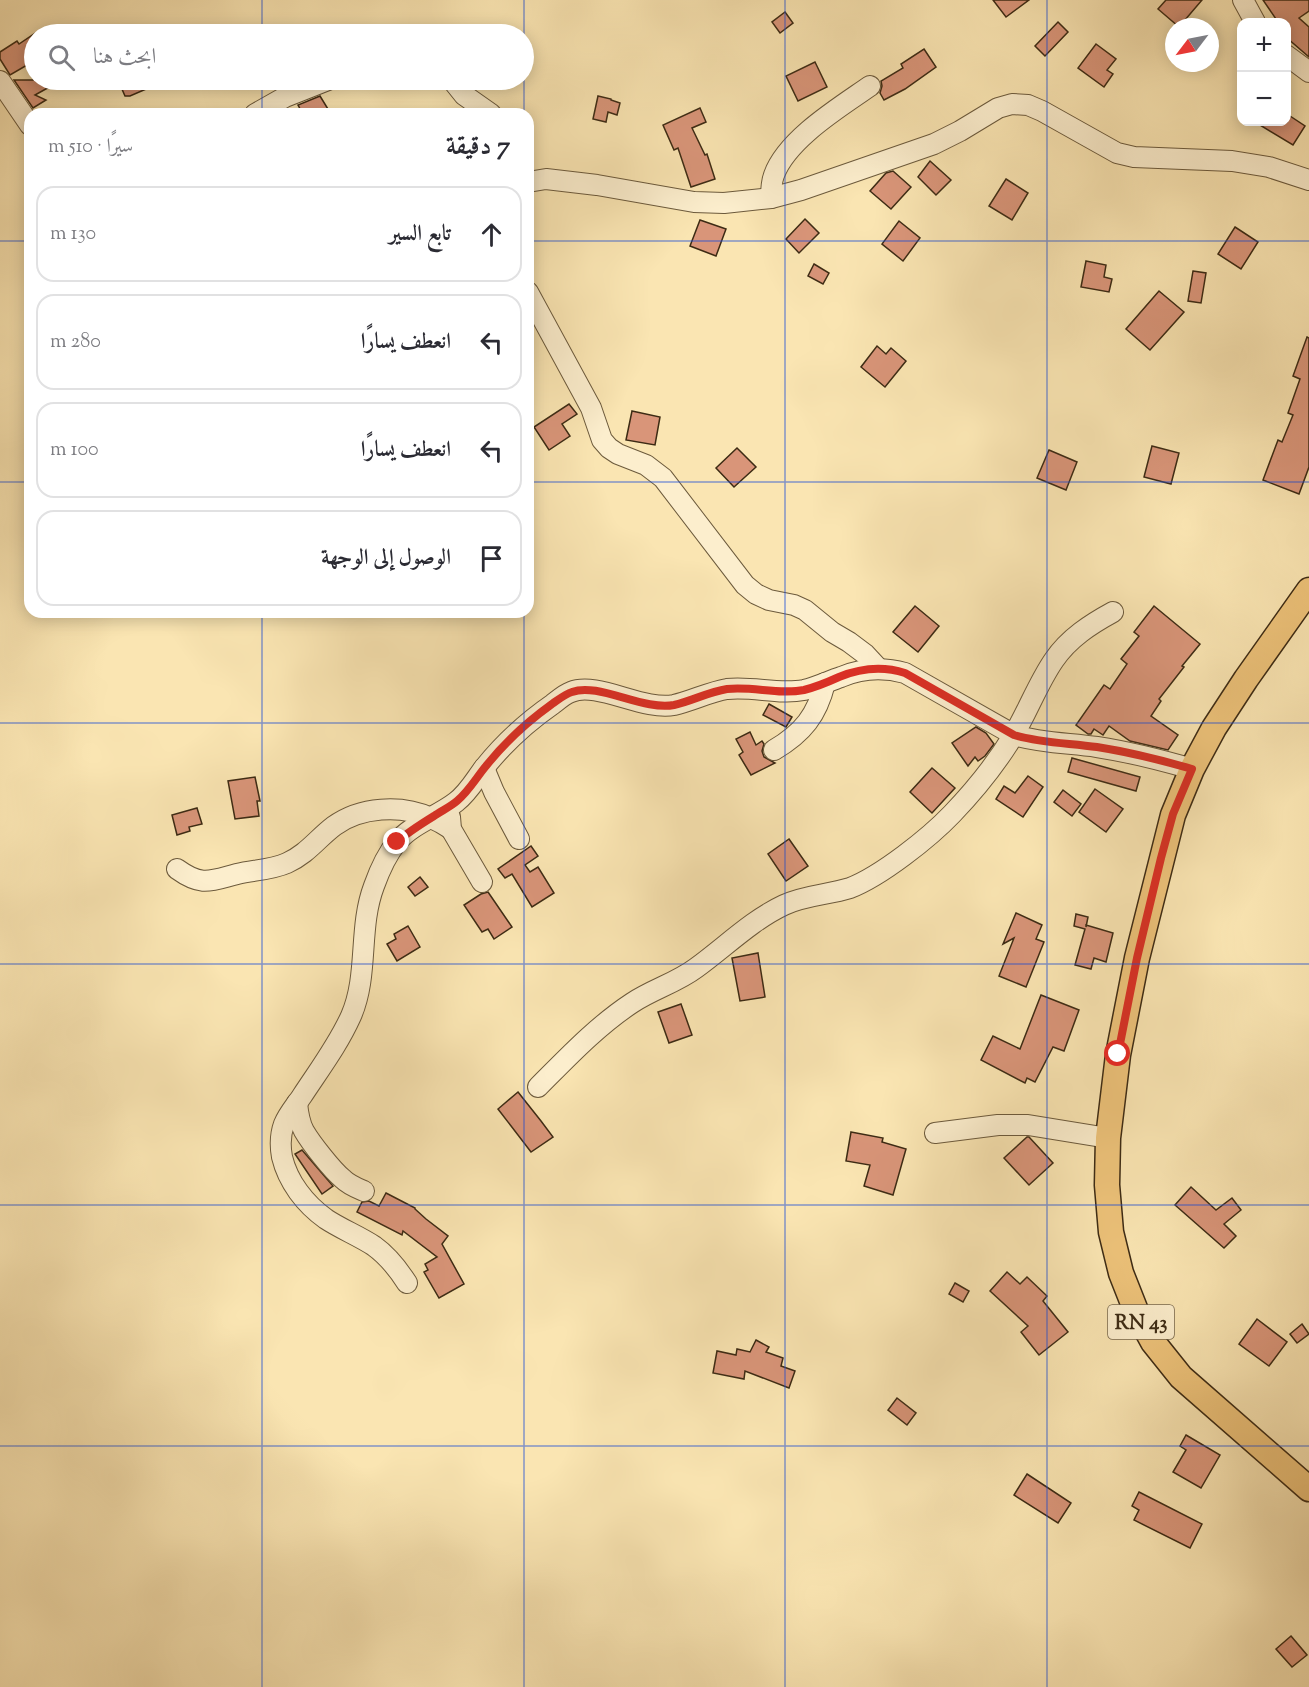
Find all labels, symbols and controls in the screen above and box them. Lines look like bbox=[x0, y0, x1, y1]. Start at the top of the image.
north arrow bbox=[1165, 18, 1219, 72]
map controls bbox=[1237, 18, 1291, 126]
button: + bbox=[1237, 18, 1291, 72]
search box bbox=[24, 24, 534, 90]
icon: search bbox=[45, 41, 78, 74]
text: ابحث هنا bbox=[93, 42, 156, 74]
button: − bbox=[1237, 72, 1291, 126]
text: 7 دقيقة bbox=[446, 129, 510, 166]
text: سيرًا · 510 m bbox=[48, 133, 133, 162]
icon: ahead bbox=[475, 218, 508, 251]
text: تابع السير bbox=[389, 219, 451, 251]
text: 130 m bbox=[50, 220, 96, 249]
icon: left bbox=[475, 326, 508, 359]
text: انعطف يسارًا bbox=[361, 327, 451, 359]
text: 280 m bbox=[50, 328, 101, 357]
icon: left bbox=[475, 434, 508, 467]
text: انعطف يسارًا bbox=[361, 435, 451, 467]
text: 100 m bbox=[50, 436, 99, 465]
icon: arrive bbox=[475, 542, 508, 575]
text: الوصول إلى الوجهة bbox=[321, 543, 451, 575]
route end bbox=[383, 828, 409, 854]
route start bbox=[1104, 1040, 1130, 1066]
road number: RN 43 bbox=[1108, 1305, 1174, 1339]

